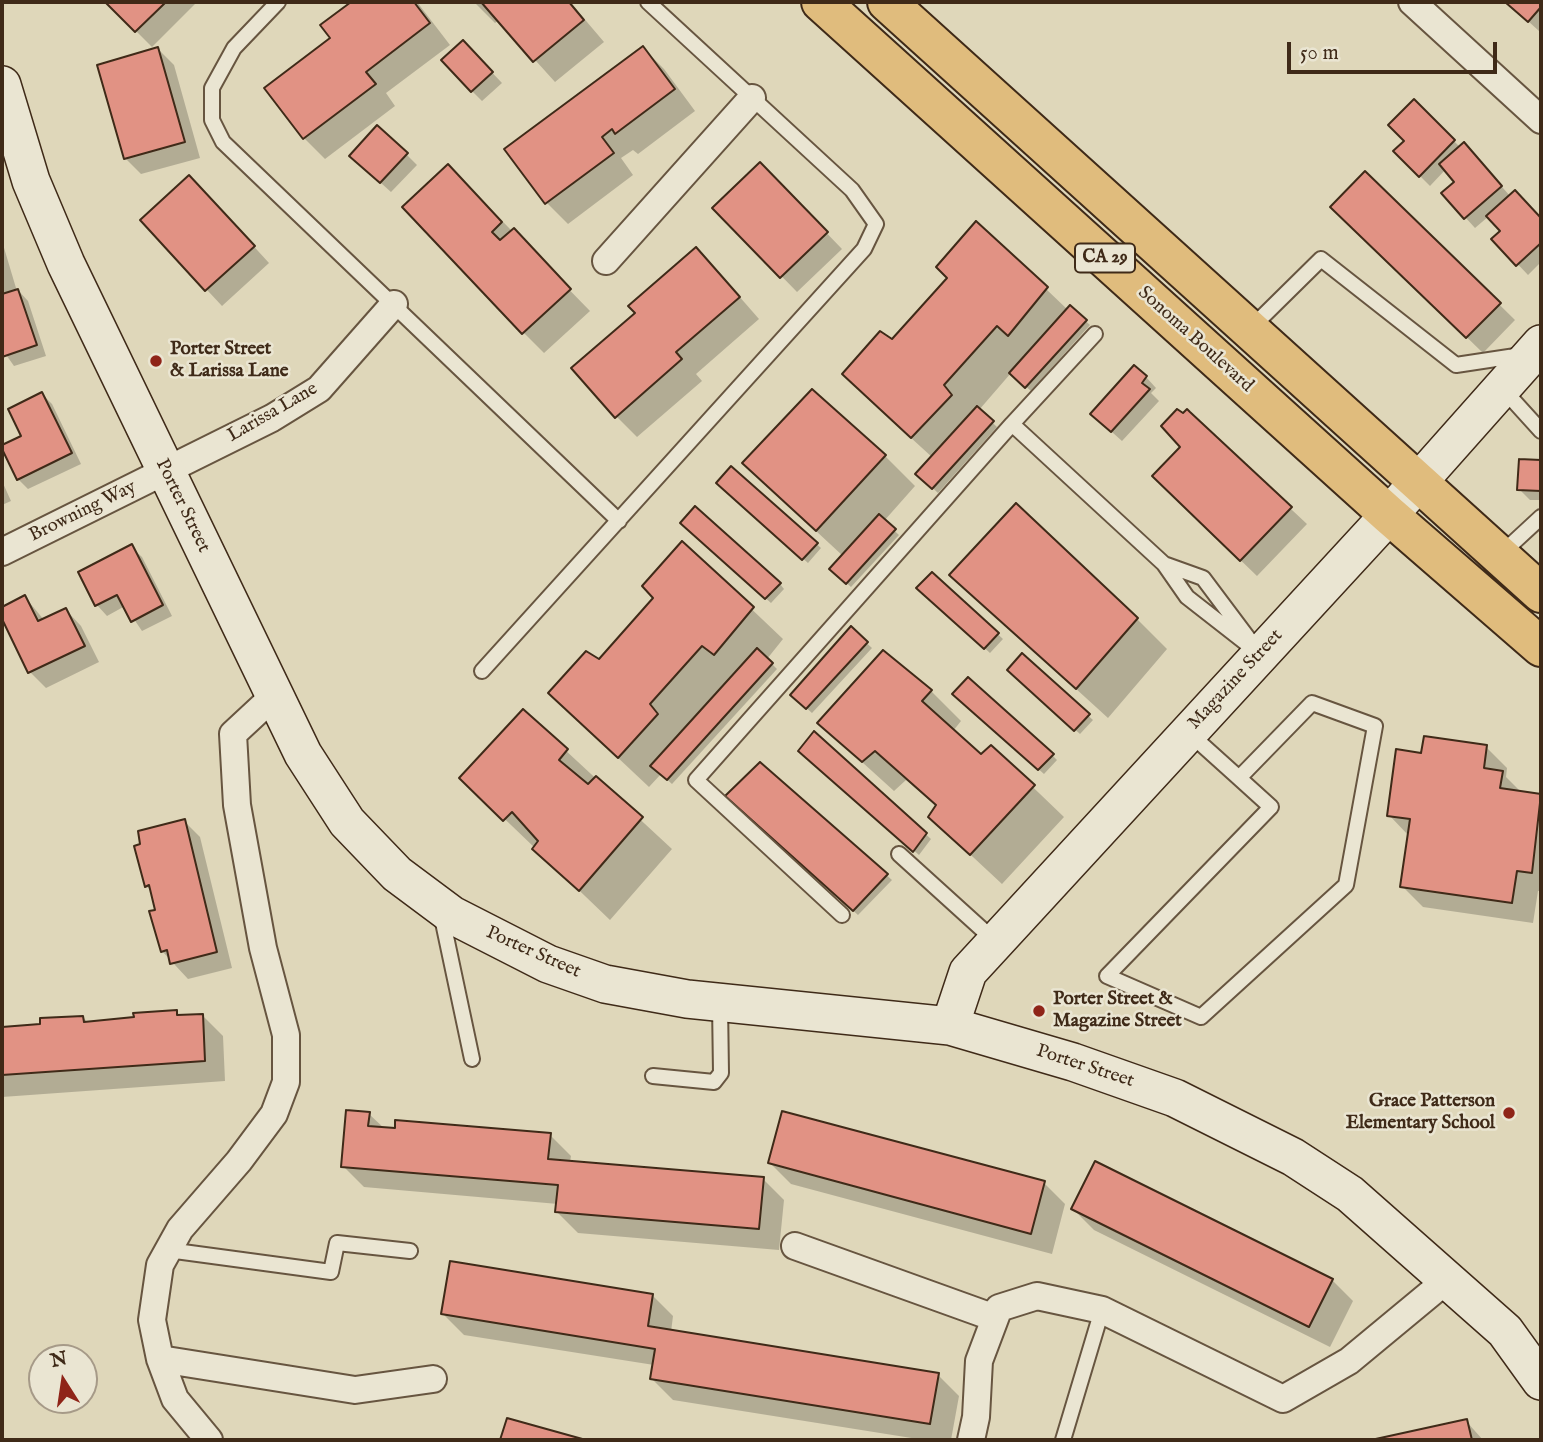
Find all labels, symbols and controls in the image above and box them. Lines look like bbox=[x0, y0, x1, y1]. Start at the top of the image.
scale bar bbox=[1291, 28, 1501, 72]
text: 50 m bbox=[1300, 40, 1339, 67]
road number: CA 29 bbox=[1075, 244, 1135, 272]
street label: Sonoma Boulevard bbox=[1133, 282, 1257, 398]
place label: Porter Street & Larissa Lane bbox=[170, 339, 288, 383]
marker: Porter Street & Larissa Lane bbox=[148, 353, 164, 369]
street label: Larissa Lane bbox=[224, 378, 322, 448]
street label: Porter Street bbox=[150, 455, 214, 557]
street label: Browning Way bbox=[26, 476, 140, 548]
street label: Magazine Street bbox=[1184, 625, 1288, 735]
street label: Porter Street bbox=[482, 922, 584, 984]
place label: Porter Street & Magazine Street bbox=[1053, 989, 1182, 1033]
marker: Porter Street & Magazine Street bbox=[1031, 1003, 1047, 1019]
street label: Porter Street bbox=[1033, 1040, 1137, 1094]
place label: Grace Patterson Elementary School bbox=[1346, 1091, 1495, 1135]
marker: Grace Patterson Elementary School bbox=[1501, 1105, 1517, 1121]
north arrow bbox=[28, 1344, 98, 1414]
text: N bbox=[49, 1347, 70, 1374]

